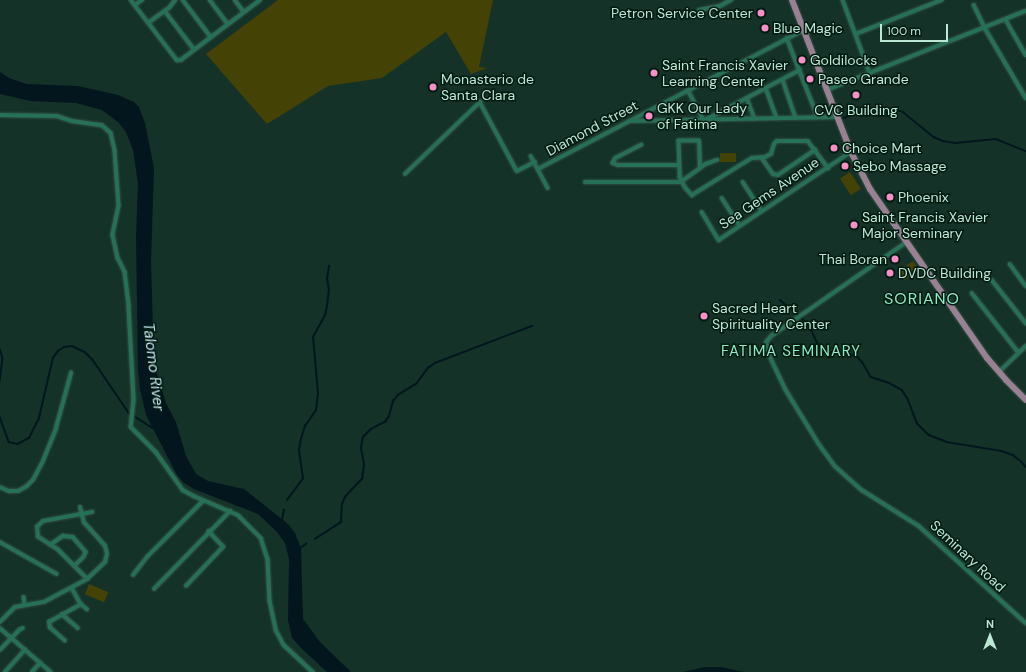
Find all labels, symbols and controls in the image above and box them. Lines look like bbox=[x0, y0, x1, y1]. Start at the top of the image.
place label: Petron Service Center bbox=[611, 5, 753, 21]
marker: Petron Service Center bbox=[756, 8, 766, 18]
scale bar bbox=[882, 16, 950, 42]
place label: Blue Magic bbox=[773, 20, 843, 36]
marker: Blue Magic bbox=[760, 23, 770, 33]
text: 100 m bbox=[887, 23, 921, 39]
place label: Goldilocks bbox=[810, 52, 877, 68]
marker: Goldilocks bbox=[797, 55, 807, 65]
place label: Saint Francis Xavier Learning Center bbox=[662, 57, 788, 90]
marker: Saint Francis Xavier Learning Center bbox=[649, 68, 659, 78]
place label: Monasterio de Santa Clara bbox=[441, 71, 534, 104]
place label: Paseo Grande bbox=[818, 71, 909, 87]
marker: Paseo Grande bbox=[805, 74, 815, 84]
marker: Monasterio de Santa Clara bbox=[428, 82, 438, 92]
marker: CVC Building bbox=[851, 90, 861, 100]
street label: Diamond Street bbox=[543, 97, 641, 159]
place label: GKK Our Lady of Fatima bbox=[657, 100, 747, 132]
place label: CVC Building bbox=[814, 102, 898, 118]
marker: GKK Our Lady of Fatima bbox=[644, 111, 654, 121]
place label: Choice Mart bbox=[842, 140, 921, 156]
marker: Choice Mart bbox=[829, 143, 839, 153]
street label: Sea Gems Avenue bbox=[716, 153, 822, 233]
place label: Sebo Massage bbox=[853, 158, 946, 174]
marker: Sebo Massage bbox=[840, 161, 850, 171]
place label: Phoenix bbox=[898, 189, 949, 205]
marker: Phoenix bbox=[885, 192, 895, 202]
place label: Saint Francis Xavier Major Seminary bbox=[862, 209, 988, 242]
marker: Saint Francis Xavier Major Seminary bbox=[849, 220, 859, 230]
place label: Thai Boran bbox=[819, 251, 887, 267]
marker: Thai Boran bbox=[890, 254, 900, 264]
place label: DVDC Building bbox=[898, 265, 991, 281]
marker: DVDC Building bbox=[885, 268, 895, 278]
district label: SORIANO bbox=[884, 289, 960, 309]
place label: Sacred Heart Spirituality Center bbox=[712, 300, 830, 332]
marker: Sacred Heart Spirituality Center bbox=[699, 311, 709, 321]
water label: Talomo River bbox=[139, 322, 167, 412]
district label: FATIMA SEMINARY bbox=[721, 343, 861, 361]
street label: Seminary Road bbox=[927, 517, 1009, 595]
north arrow bbox=[970, 616, 1010, 656]
text: N bbox=[986, 617, 994, 631]

